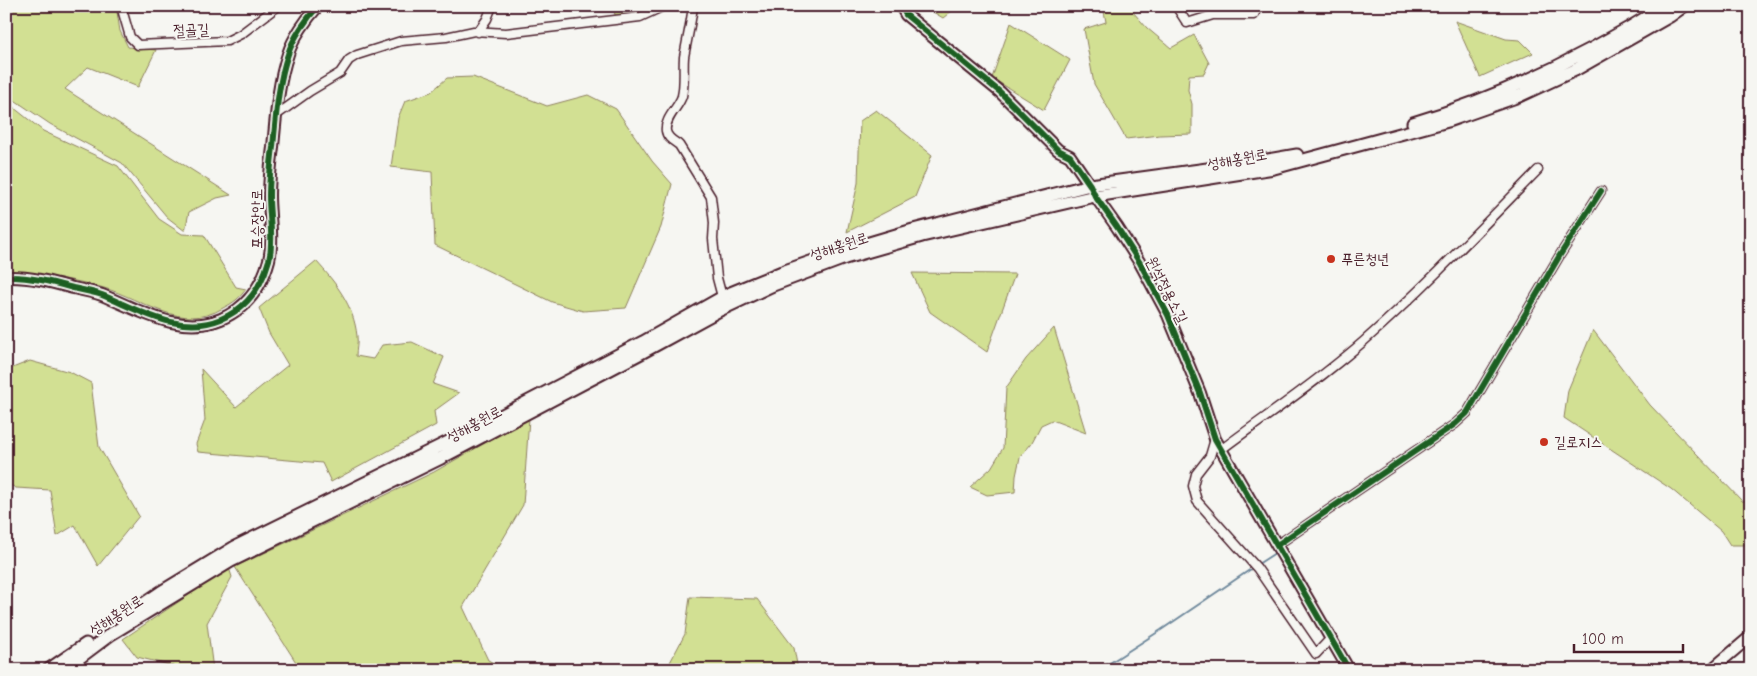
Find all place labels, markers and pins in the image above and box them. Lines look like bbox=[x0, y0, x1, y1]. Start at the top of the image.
place label: 푸른청년 bbox=[1341, 250, 1389, 268]
marker: 푸른청년 bbox=[1325, 253, 1337, 265]
place label: 길로지스 bbox=[1554, 433, 1602, 451]
marker: 길로지스 bbox=[1538, 436, 1550, 448]

